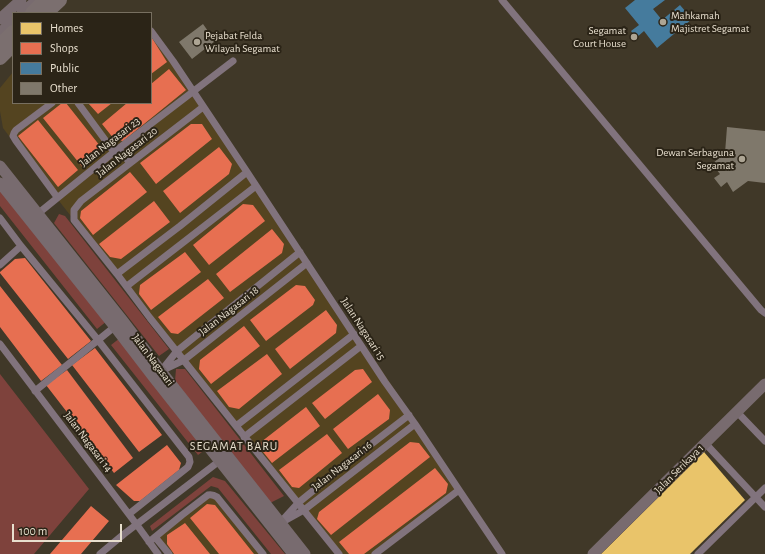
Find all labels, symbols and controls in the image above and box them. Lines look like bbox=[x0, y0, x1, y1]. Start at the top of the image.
place label: Mahkamah Majistret Segamat bbox=[671, 9, 749, 35]
legend bbox=[12, 12, 152, 104]
marker: Mahkamah Majistret Segamat bbox=[658, 17, 668, 27]
text: Homes bbox=[50, 22, 83, 34]
place label: Segamat Court House bbox=[573, 24, 626, 50]
place label: Pejabat Felda Wilayah Segamat bbox=[205, 29, 280, 55]
marker: Segamat Court House bbox=[629, 32, 639, 42]
marker: Pejabat Felda Wilayah Segamat bbox=[192, 37, 202, 47]
text: Shops bbox=[50, 42, 78, 54]
text: Public bbox=[50, 62, 79, 74]
text: Other bbox=[50, 82, 77, 94]
street label: Jalan Nagasari 23 bbox=[77, 114, 143, 170]
street label: Jalan Nagasari 20 bbox=[94, 124, 160, 180]
place label: Dewan Serbaguna Segamat bbox=[656, 146, 734, 172]
marker: Dewan Serbaguna Segamat bbox=[737, 154, 747, 164]
street label: Jalan Nagasari 18 bbox=[196, 284, 262, 338]
street label: Jalan Nagasari 15 bbox=[338, 295, 388, 363]
street label: Jalan Nagasari bbox=[129, 332, 177, 388]
street label: Jalan Nagasari 14 bbox=[61, 409, 115, 475]
district label: SEGAMAT BARU bbox=[190, 439, 278, 453]
street label: Jalan Nagasari 16 bbox=[310, 439, 374, 493]
street label: Jalan Serikaya 1 bbox=[651, 441, 707, 497]
scale bar bbox=[14, 516, 124, 542]
text: 100 m bbox=[19, 525, 47, 537]

